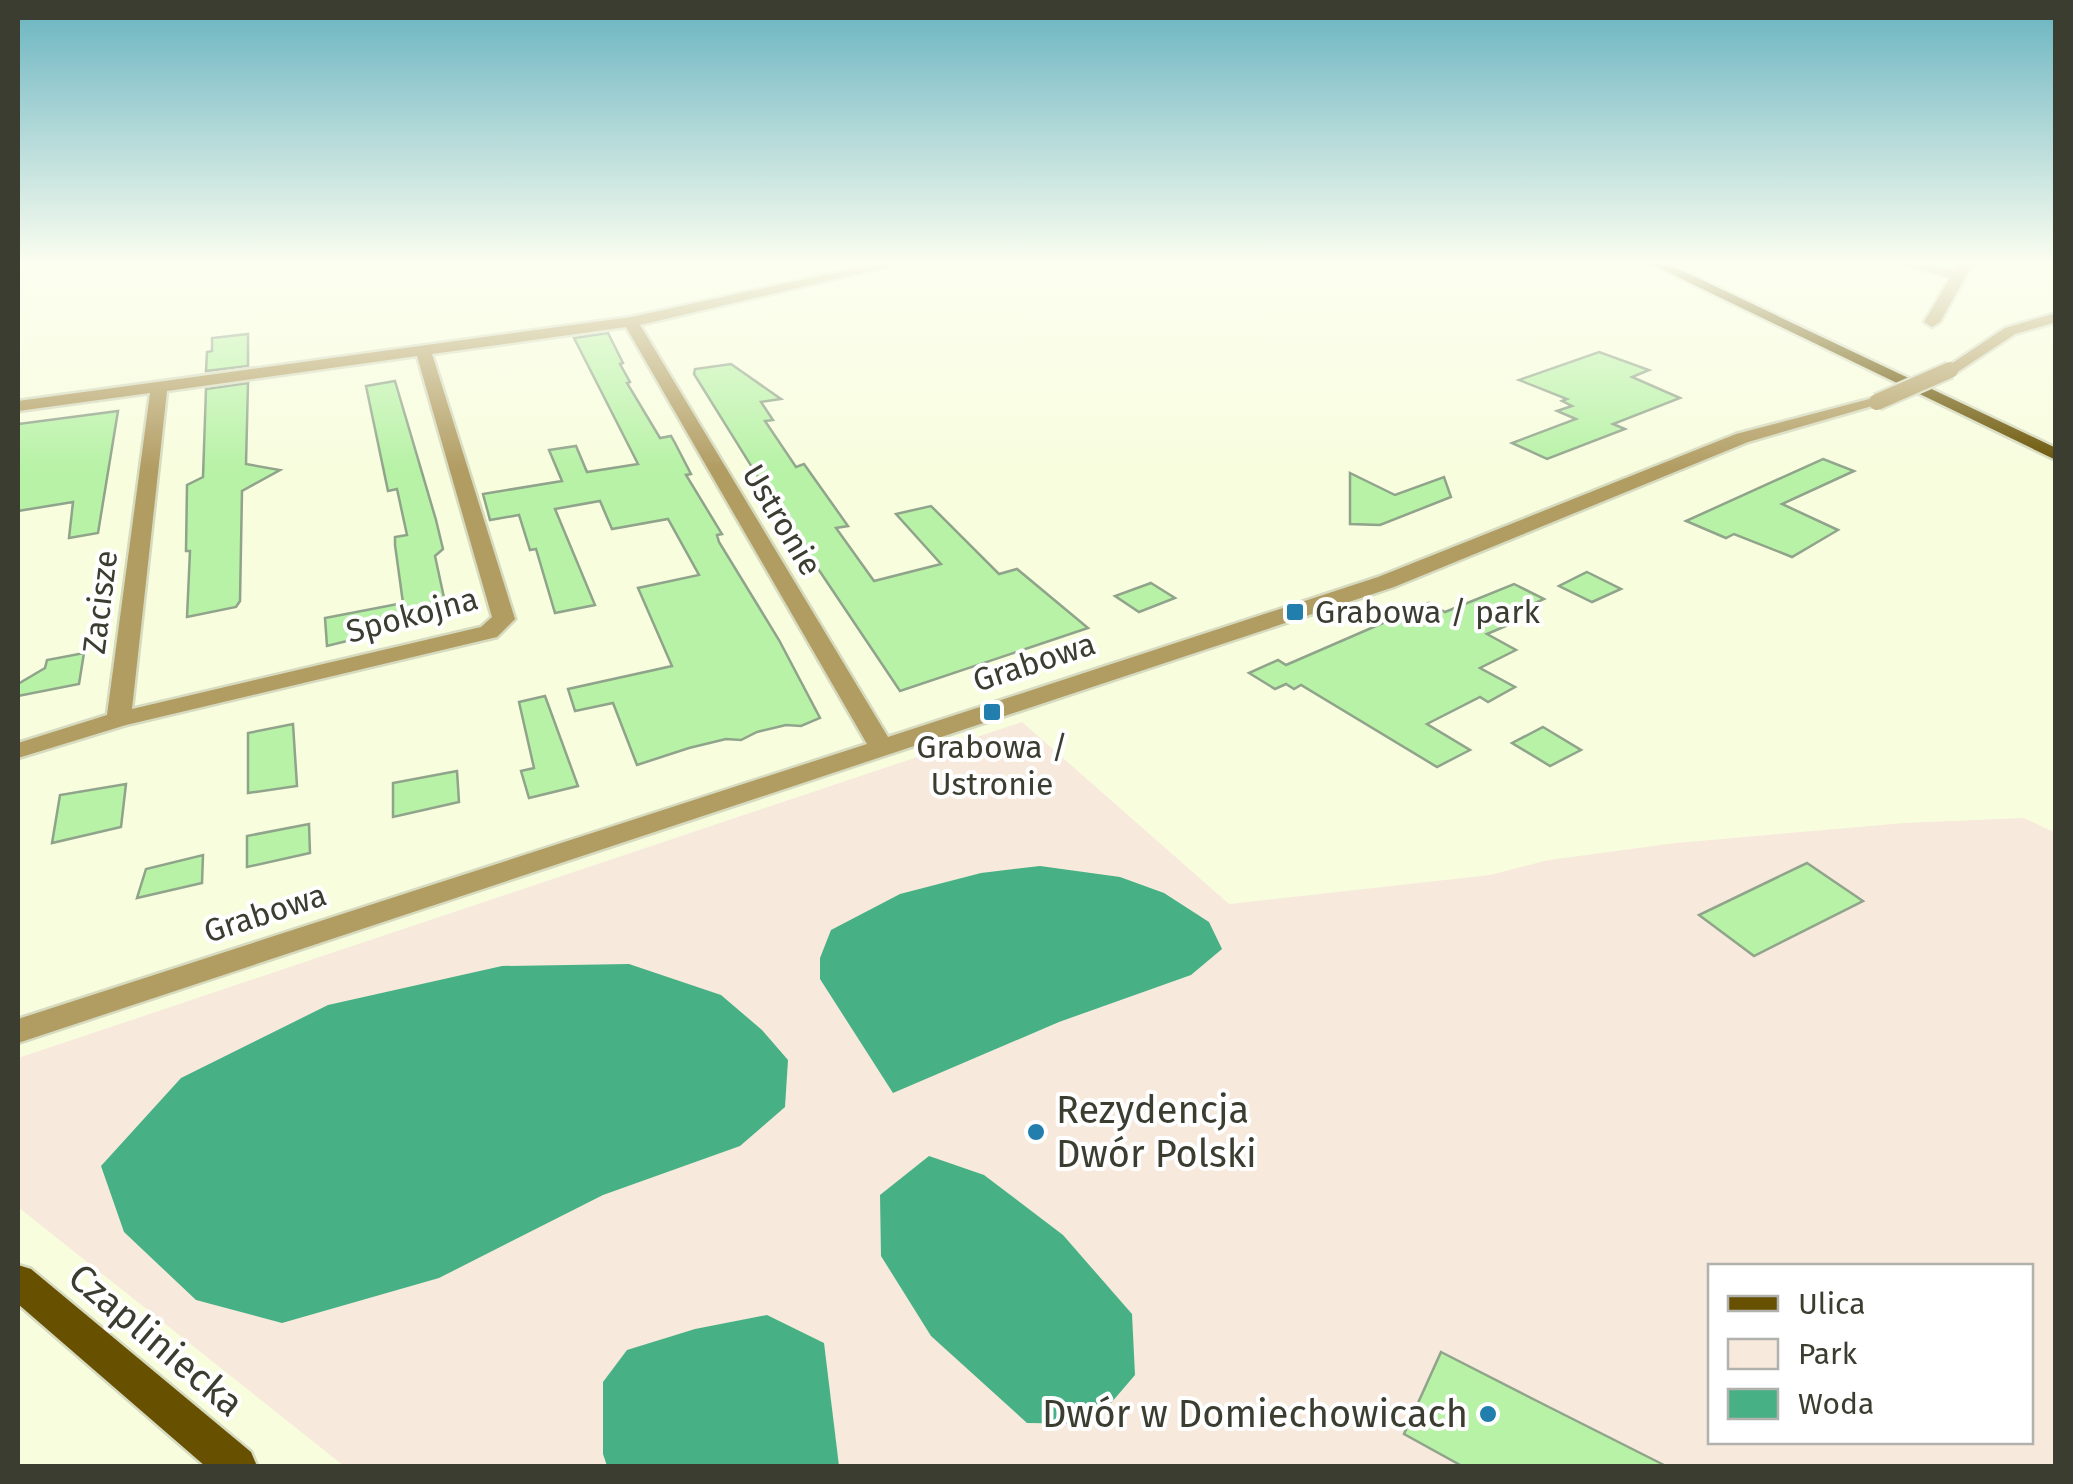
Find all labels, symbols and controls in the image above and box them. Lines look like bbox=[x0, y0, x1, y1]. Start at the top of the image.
street label: Ustronie bbox=[734, 458, 830, 582]
street label: Zacisze bbox=[75, 548, 125, 656]
street label: Spokojna bbox=[342, 579, 482, 651]
place label: Grabowa / park bbox=[1315, 593, 1541, 631]
marker: Grabowa / park bbox=[1284, 601, 1306, 623]
street label: Grabowa bbox=[968, 624, 1100, 700]
marker: Grabowa / Ustronie bbox=[981, 701, 1003, 723]
place label: Grabowa / Ustronie bbox=[916, 728, 1068, 803]
street label: Grabowa bbox=[199, 875, 331, 951]
place label: Rezydencja Dwór Polski bbox=[1056, 1087, 1257, 1177]
marker: Rezydencja Dwór Polski bbox=[1025, 1121, 1047, 1143]
street label: Czapliniecka bbox=[59, 1254, 253, 1426]
legend bbox=[1708, 1264, 2033, 1444]
text: Ulica bbox=[1798, 1286, 1865, 1322]
text: Park bbox=[1798, 1336, 1858, 1372]
text: Woda bbox=[1798, 1386, 1874, 1422]
place label: Dwór w Domiechowicach bbox=[1042, 1391, 1468, 1437]
marker: Dwór w Domiechowicach bbox=[1477, 1403, 1499, 1425]

